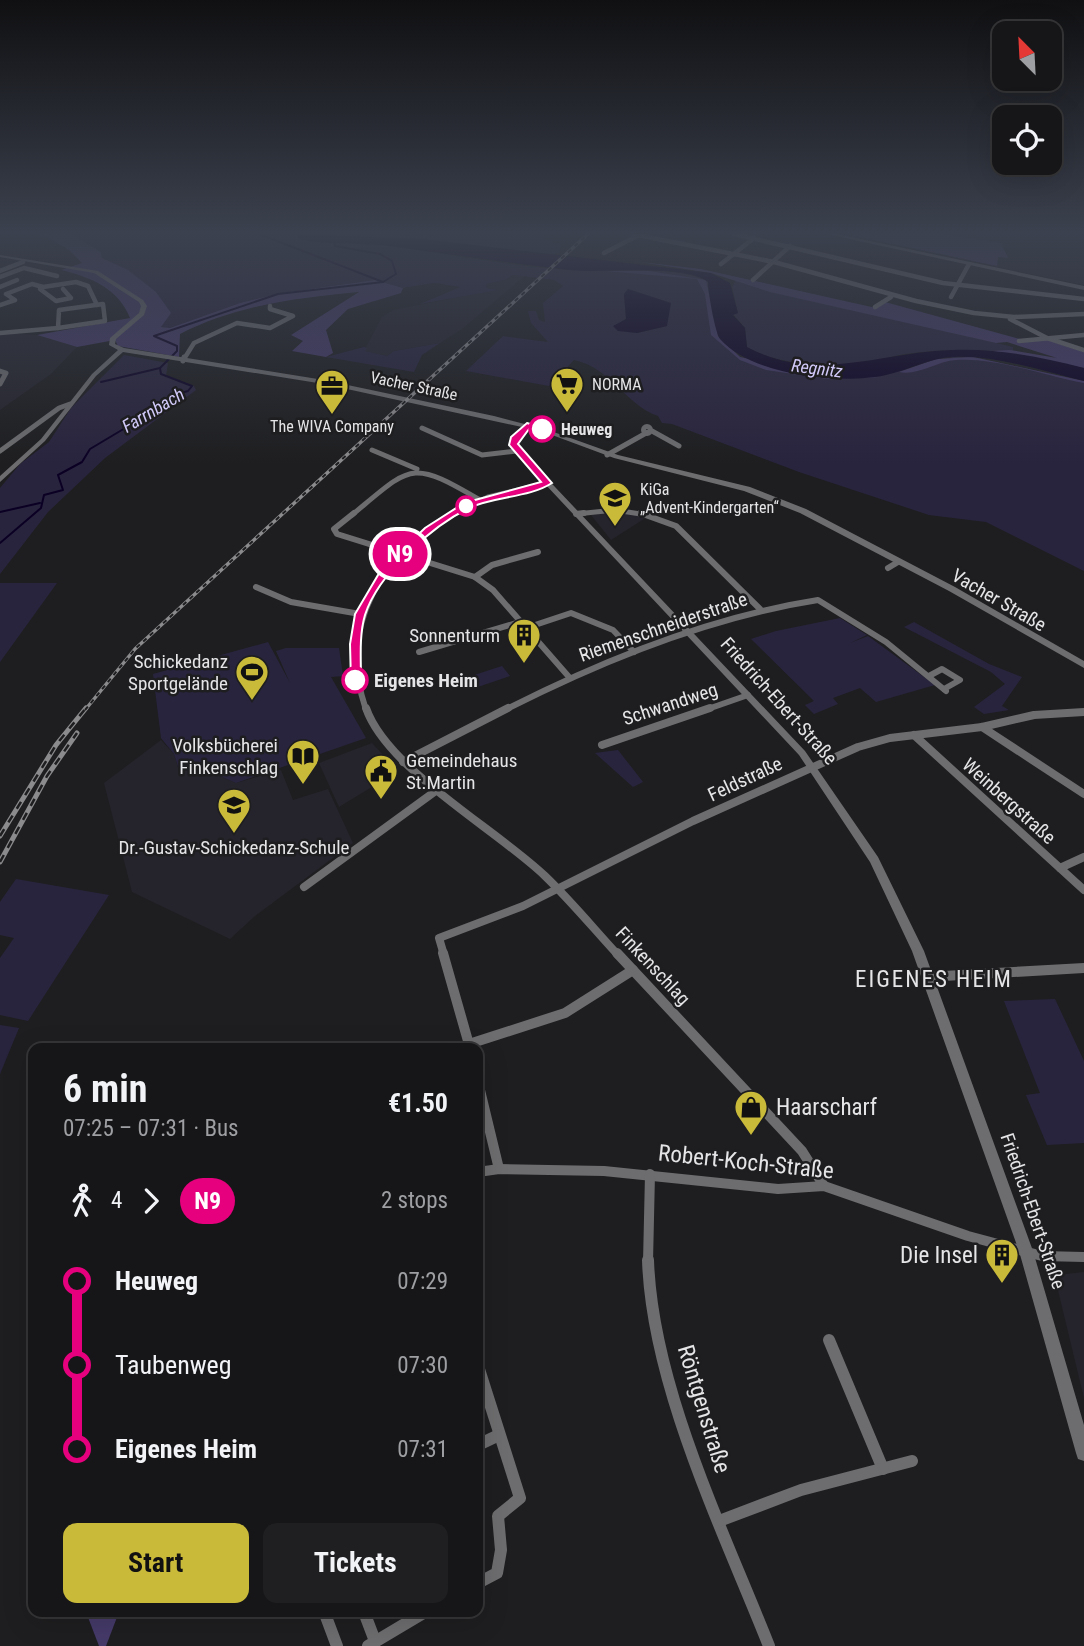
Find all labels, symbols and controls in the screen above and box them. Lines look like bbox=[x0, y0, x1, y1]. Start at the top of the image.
north arrow bbox=[992, 21, 1062, 91]
map controls bbox=[992, 21, 1062, 175]
button: locate bbox=[992, 105, 1062, 175]
water label: Regnitz bbox=[790, 354, 844, 382]
supermarket icon: NORMA bbox=[548, 365, 586, 414]
office icon: The WIVA Company bbox=[313, 367, 351, 416]
street label: Vacher Straße bbox=[369, 368, 459, 404]
place label: NORMA bbox=[592, 375, 641, 394]
water label: Farrnbach bbox=[118, 383, 188, 437]
marker: Heuweg bbox=[529, 416, 555, 442]
place label: The WIVA Company bbox=[270, 417, 394, 436]
place label: Heuweg bbox=[561, 420, 612, 439]
school or university icon: KiGa „Advent-Kindergarten“ bbox=[596, 479, 634, 528]
place label: KiGa „Advent-Kindergarten“ bbox=[640, 480, 779, 517]
unlabelled marker bbox=[456, 496, 476, 516]
line badge: N9 bbox=[368, 531, 432, 577]
text: N9 bbox=[387, 540, 413, 568]
street label: Vacher Straße bbox=[948, 564, 1050, 636]
street label: Riemenschneiderstraße bbox=[576, 587, 750, 667]
building icon: Sonnenturm bbox=[505, 616, 543, 665]
place label: Sonnenturm bbox=[409, 624, 500, 647]
street label: Friedrich-Ebert-Straße bbox=[716, 633, 842, 769]
place label: Schickedanz Sportgelände bbox=[128, 650, 228, 695]
sports icon: Schickedanz Sportgelände bbox=[233, 653, 271, 702]
marker: Eigenes Heim bbox=[342, 667, 368, 693]
place label: Eigenes Heim bbox=[374, 669, 478, 692]
street label: Schwandweg bbox=[620, 678, 720, 730]
place label: Volksbücherei Finkenschlag bbox=[172, 734, 278, 779]
library icon: Volksbücherei Finkenschlag bbox=[284, 737, 322, 786]
place label: Gemeindehaus St.Martin bbox=[406, 749, 517, 794]
public building icon: Gemeindehaus St.Martin bbox=[362, 752, 400, 801]
street label: Feldstraße bbox=[704, 752, 786, 806]
street label: Weinbergstraße bbox=[958, 753, 1060, 849]
school or university icon: Dr.-Gustav-Schickedanz-Schule bbox=[215, 786, 253, 835]
place label: Dr.-Gustav-Schickedanz-Schule bbox=[119, 836, 350, 859]
street label: Finkenschlag bbox=[611, 922, 695, 1010]
district label: EIGENES HEIM bbox=[855, 966, 1013, 993]
text: 6 min bbox=[63, 1067, 147, 1111]
text: €1.50 bbox=[388, 1088, 448, 1118]
shop icon: Haarscharf bbox=[732, 1088, 770, 1137]
place label: Haarscharf bbox=[776, 1094, 878, 1121]
text: 07:25 – 07:31 · Bus bbox=[63, 1115, 239, 1142]
street label: Friedrich-Ebert-Straße bbox=[996, 1130, 1070, 1292]
street label: Robert-Koch-Straße bbox=[657, 1139, 835, 1185]
icon: walk bbox=[63, 1182, 101, 1220]
icon: forward bbox=[132, 1182, 170, 1220]
text: 4 bbox=[111, 1187, 122, 1214]
text: N9 bbox=[194, 1187, 221, 1215]
text: 2 stops bbox=[381, 1187, 448, 1214]
building icon: Die Insel bbox=[983, 1236, 1021, 1285]
place label: Die Insel bbox=[900, 1242, 978, 1269]
text: Heuweg bbox=[115, 1266, 198, 1296]
text: 07:29 bbox=[397, 1268, 448, 1295]
street label: Röntgenstraße bbox=[672, 1342, 736, 1476]
text: Taubenweg bbox=[115, 1350, 232, 1380]
text: 07:30 bbox=[397, 1352, 448, 1379]
text: Eigenes Heim bbox=[115, 1434, 257, 1464]
text: 07:31 bbox=[397, 1436, 448, 1463]
button: Start bbox=[63, 1523, 249, 1603]
button: Tickets bbox=[263, 1523, 448, 1603]

